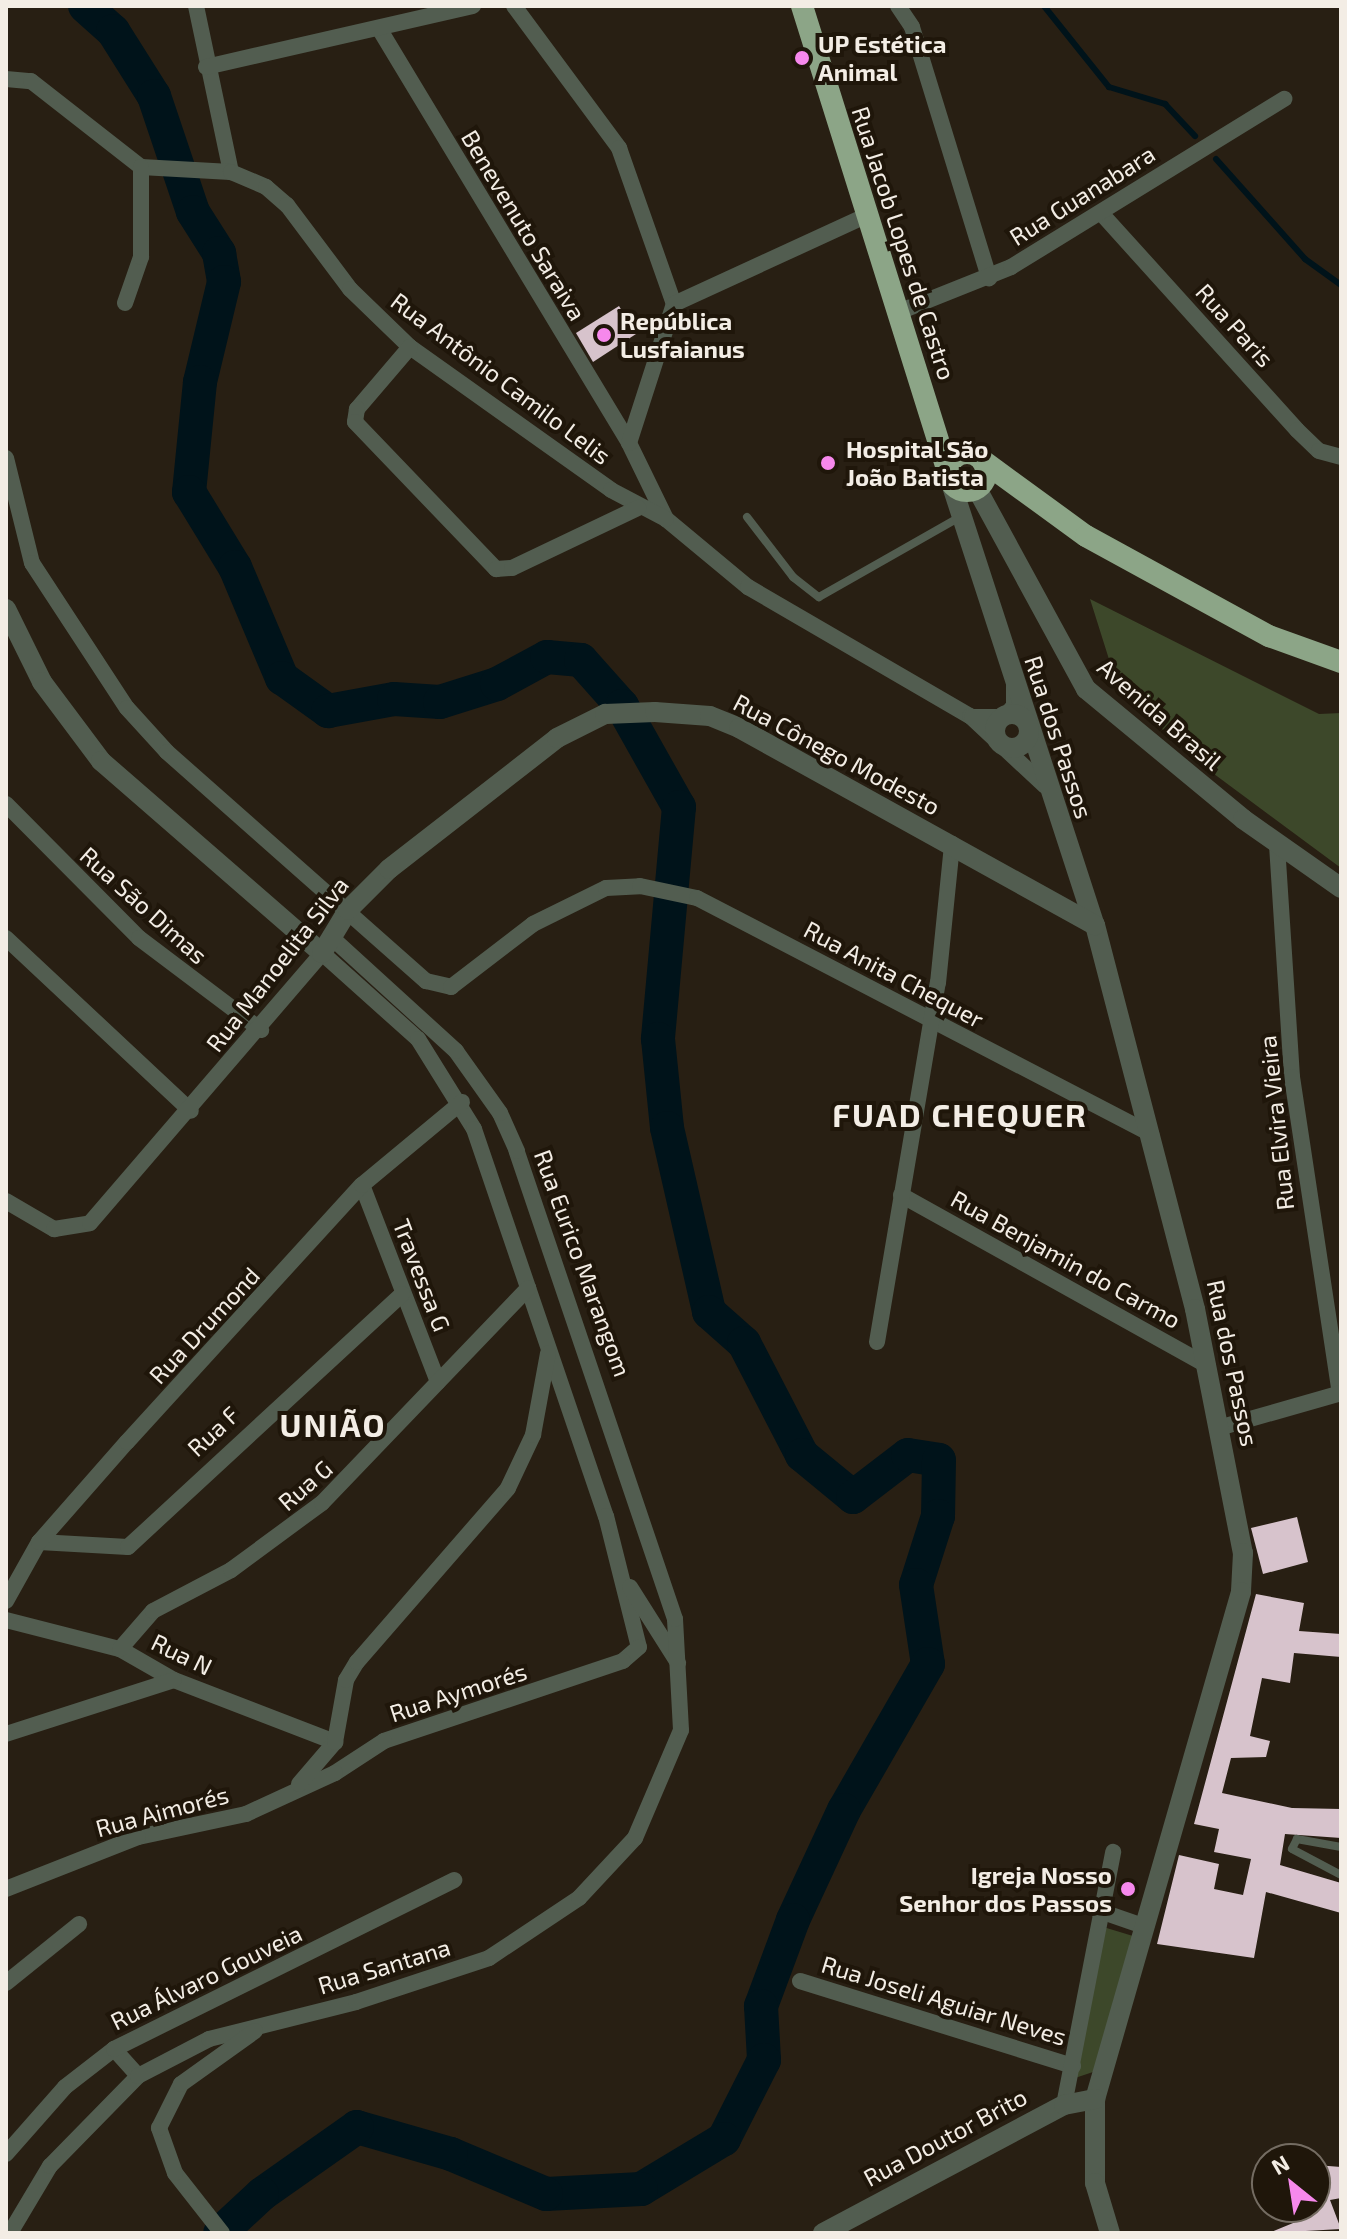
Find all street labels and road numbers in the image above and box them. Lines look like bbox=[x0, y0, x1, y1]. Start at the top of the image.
street label: Rua Jacob Lopes de Castro bbox=[846, 103, 962, 383]
street label: Benevenuto Saraiva bbox=[456, 125, 592, 325]
street label: Rua Guanabara bbox=[1004, 139, 1160, 251]
street label: Rua Paris bbox=[1190, 277, 1280, 373]
street label: Rua Antônio Camilo Lelis bbox=[385, 286, 617, 470]
street label: Rua dos Passos bbox=[1019, 652, 1099, 822]
street label: Avenida Brasil bbox=[1092, 652, 1228, 776]
street label: Rua Cônego Modesto bbox=[729, 687, 945, 821]
street label: Rua São Dimas bbox=[75, 840, 213, 970]
street label: Rua Manoelita Silva bbox=[200, 871, 354, 1057]
street label: Rua Anita Chequer bbox=[799, 914, 989, 1034]
street label: Rua Elvira Vieira bbox=[1252, 1034, 1300, 1212]
street label: Rua Eurico Marangom bbox=[529, 1146, 637, 1380]
street label: Rua Benjamin do Carmo bbox=[946, 1184, 1186, 1334]
street label: Travessa G bbox=[387, 1215, 457, 1335]
street label: Rua Drumond bbox=[143, 1261, 265, 1389]
street label: Rua dos Passos bbox=[1201, 1277, 1265, 1449]
street label: Rua F bbox=[181, 1400, 245, 1462]
street label: Rua G bbox=[272, 1454, 338, 1516]
street label: Rua N bbox=[147, 1627, 217, 1681]
street label: Rua Aymorés bbox=[385, 1656, 531, 1728]
street label: Rua Aimorés bbox=[92, 1779, 232, 1843]
street label: Rua Álvaro Gouveia bbox=[105, 1918, 307, 2036]
street label: Rua Santana bbox=[314, 1932, 454, 2000]
street label: Rua Joseli Aguiar Neves bbox=[817, 1949, 1071, 2051]
street label: Rua Doutor Brito bbox=[858, 2082, 1032, 2192]

